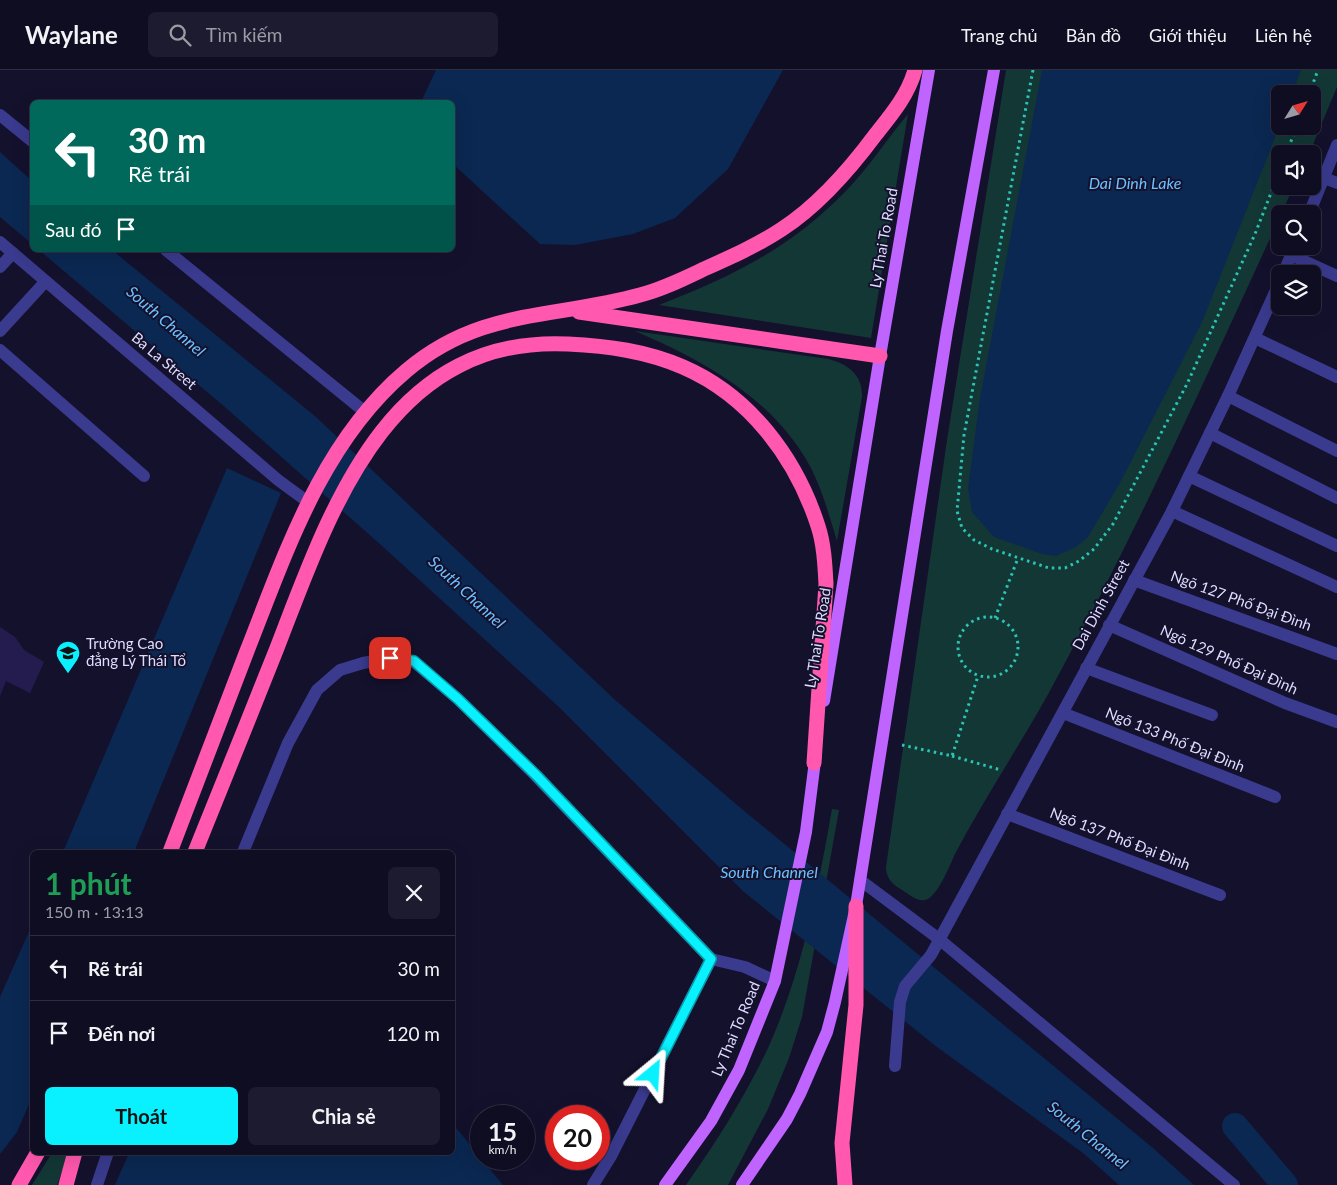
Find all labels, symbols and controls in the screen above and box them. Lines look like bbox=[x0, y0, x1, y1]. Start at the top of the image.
search box bbox=[148, 12, 498, 57]
text: Waylane bbox=[25, 20, 118, 49]
icon: search bbox=[166, 21, 194, 49]
text: Tìm kiếm bbox=[206, 23, 282, 46]
text: Trang chủ bbox=[961, 24, 1038, 46]
text: Bản đồ bbox=[1066, 24, 1121, 46]
text: Giới thiệu bbox=[1149, 24, 1227, 46]
text: Liên hệ bbox=[1255, 24, 1312, 46]
north arrow bbox=[1271, 85, 1321, 135]
map controls bbox=[1271, 85, 1321, 315]
text: 30 m bbox=[128, 118, 206, 160]
icon: left bbox=[45, 120, 110, 185]
button: sound bbox=[1271, 145, 1321, 195]
text: Rẽ trái bbox=[128, 160, 190, 187]
water label: Dai Dinh Lake bbox=[1089, 173, 1182, 192]
street label: Ly Thai To Road bbox=[865, 186, 901, 289]
button: search bbox=[1271, 205, 1321, 255]
icon: arrive bbox=[112, 215, 140, 243]
text: Sau đó bbox=[45, 218, 102, 241]
button: layers bbox=[1271, 265, 1321, 315]
water label: South Channel bbox=[123, 281, 210, 360]
street label: Ba La Street bbox=[128, 328, 201, 393]
water label: South Channel bbox=[425, 551, 510, 632]
street label: Dai Dinh Street bbox=[1068, 555, 1133, 653]
street label: Ngõ 127 Phố Đại Đình bbox=[1168, 566, 1314, 634]
street label: Ly Thai To Road bbox=[800, 586, 834, 689]
street label: Ngõ 129 Phố Đại Đình bbox=[1158, 621, 1301, 698]
place label: Trường Cao đẳng Lý Thái Tổ bbox=[86, 634, 186, 669]
pin bbox=[369, 637, 411, 679]
school or university icon: Trường Cao đẳng Lý Thái Tổ bbox=[55, 640, 81, 674]
icon: arrive bbox=[376, 644, 404, 672]
street label: Ngõ 133 Phố Đại Đình bbox=[1103, 703, 1248, 775]
street label: Ngõ 137 Phố Đại Đình bbox=[1048, 803, 1193, 873]
water label: South Channel bbox=[720, 862, 818, 881]
text: 1 phút bbox=[45, 865, 132, 901]
button: close bbox=[388, 867, 440, 919]
text: 150 m · 13:13 bbox=[45, 902, 144, 921]
icon: left bbox=[45, 954, 73, 982]
text: Rẽ trái bbox=[88, 957, 143, 980]
text: 30 m bbox=[397, 957, 440, 980]
street label: Ly Thai To Road bbox=[707, 978, 763, 1079]
icon: arrive bbox=[45, 1019, 73, 1047]
text: Đến nơi bbox=[88, 1022, 155, 1045]
text: 120 m bbox=[386, 1022, 440, 1045]
position arrow bbox=[626, 1047, 678, 1099]
button: Thoát bbox=[45, 1087, 238, 1145]
button: Chia sẻ bbox=[248, 1087, 440, 1145]
water label: South Channel bbox=[1044, 1097, 1133, 1173]
speed limit sign: 20 bbox=[545, 1105, 610, 1170]
text: 15 bbox=[488, 1116, 517, 1146]
text: km/h bbox=[488, 1142, 517, 1157]

